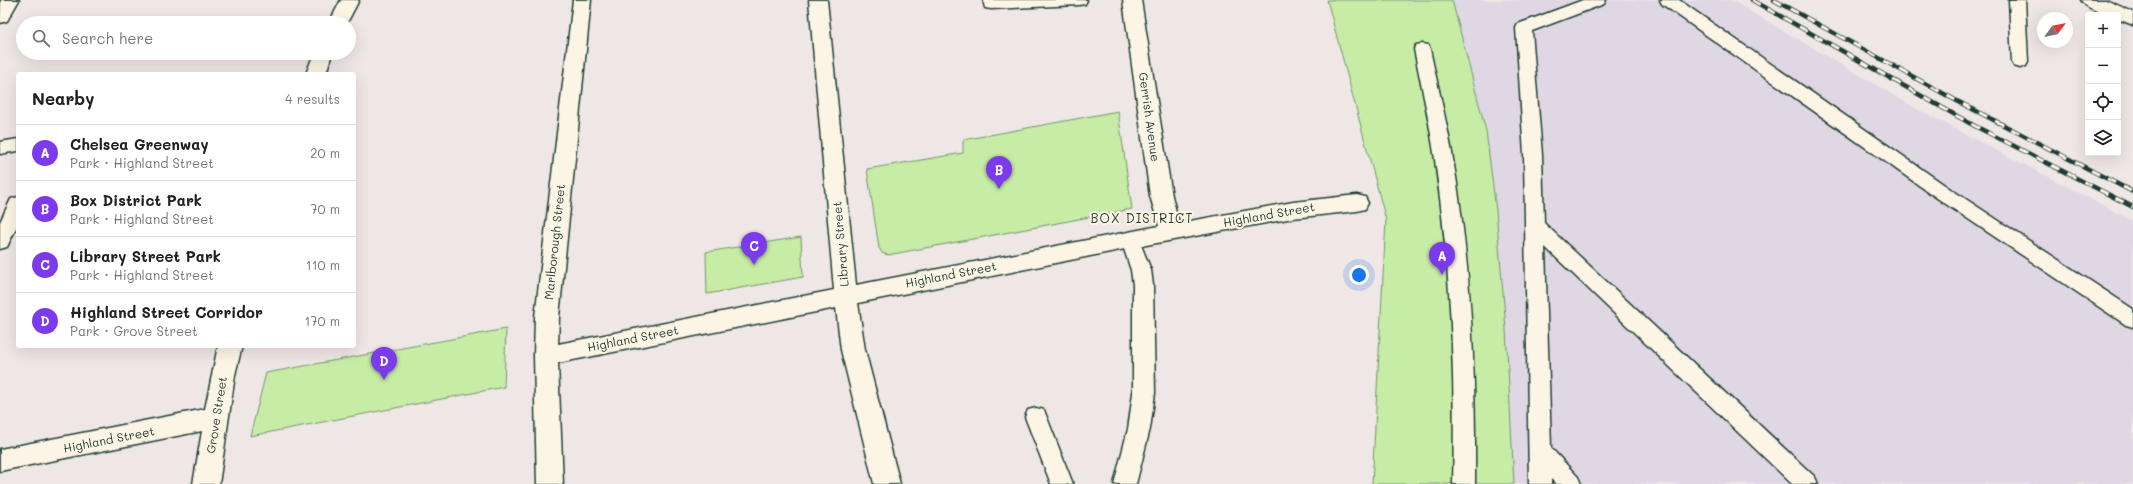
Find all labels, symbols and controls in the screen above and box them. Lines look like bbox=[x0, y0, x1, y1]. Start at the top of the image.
north arrow bbox=[2037, 12, 2073, 48]
map controls bbox=[2085, 12, 2121, 156]
button: + bbox=[2085, 12, 2121, 48]
search box bbox=[16, 16, 356, 60]
icon: search bbox=[30, 27, 52, 49]
text: Search here bbox=[62, 28, 153, 48]
button: − bbox=[2085, 48, 2121, 84]
street label: Gerrish Avenue bbox=[1136, 71, 1164, 163]
button: locate bbox=[2085, 84, 2121, 120]
text: Nearby bbox=[32, 87, 94, 109]
text: 4 results bbox=[285, 90, 340, 107]
button: layers bbox=[2085, 120, 2121, 156]
text: Chelsea Greenway bbox=[70, 134, 209, 154]
text: A bbox=[40, 144, 50, 161]
text: 20 m bbox=[310, 144, 340, 161]
text: Park · Highland Street bbox=[70, 154, 214, 171]
pin: B bbox=[986, 156, 1012, 189]
street label: Marlborough Street bbox=[540, 183, 568, 301]
text: Box District Park bbox=[70, 190, 202, 210]
street label: Highland Street bbox=[1222, 198, 1316, 230]
text: B bbox=[41, 200, 49, 217]
text: 70 m bbox=[310, 200, 340, 217]
street label: Library Street bbox=[828, 201, 852, 287]
district label: BOX DISTRICT bbox=[1091, 209, 1193, 226]
text: Park · Highland Street bbox=[70, 210, 214, 227]
pin: C bbox=[741, 232, 767, 265]
pin: A bbox=[1429, 242, 1455, 275]
text: Library Street Park bbox=[70, 246, 221, 266]
text: C bbox=[40, 256, 50, 273]
text: 110 m bbox=[306, 256, 340, 273]
street label: Highland Street bbox=[904, 257, 998, 291]
your location bbox=[1349, 265, 1369, 285]
text: Park · Highland Street bbox=[70, 266, 214, 283]
text: Highland Street Corridor bbox=[70, 302, 263, 322]
text: D bbox=[40, 312, 50, 329]
text: 170 m bbox=[304, 312, 340, 329]
street label: Highland Street bbox=[586, 321, 680, 355]
text: Park · Grove Street bbox=[70, 322, 198, 339]
pin: D bbox=[371, 347, 397, 380]
street label: Grove Street bbox=[202, 375, 230, 455]
street label: Highland Street bbox=[62, 422, 156, 456]

